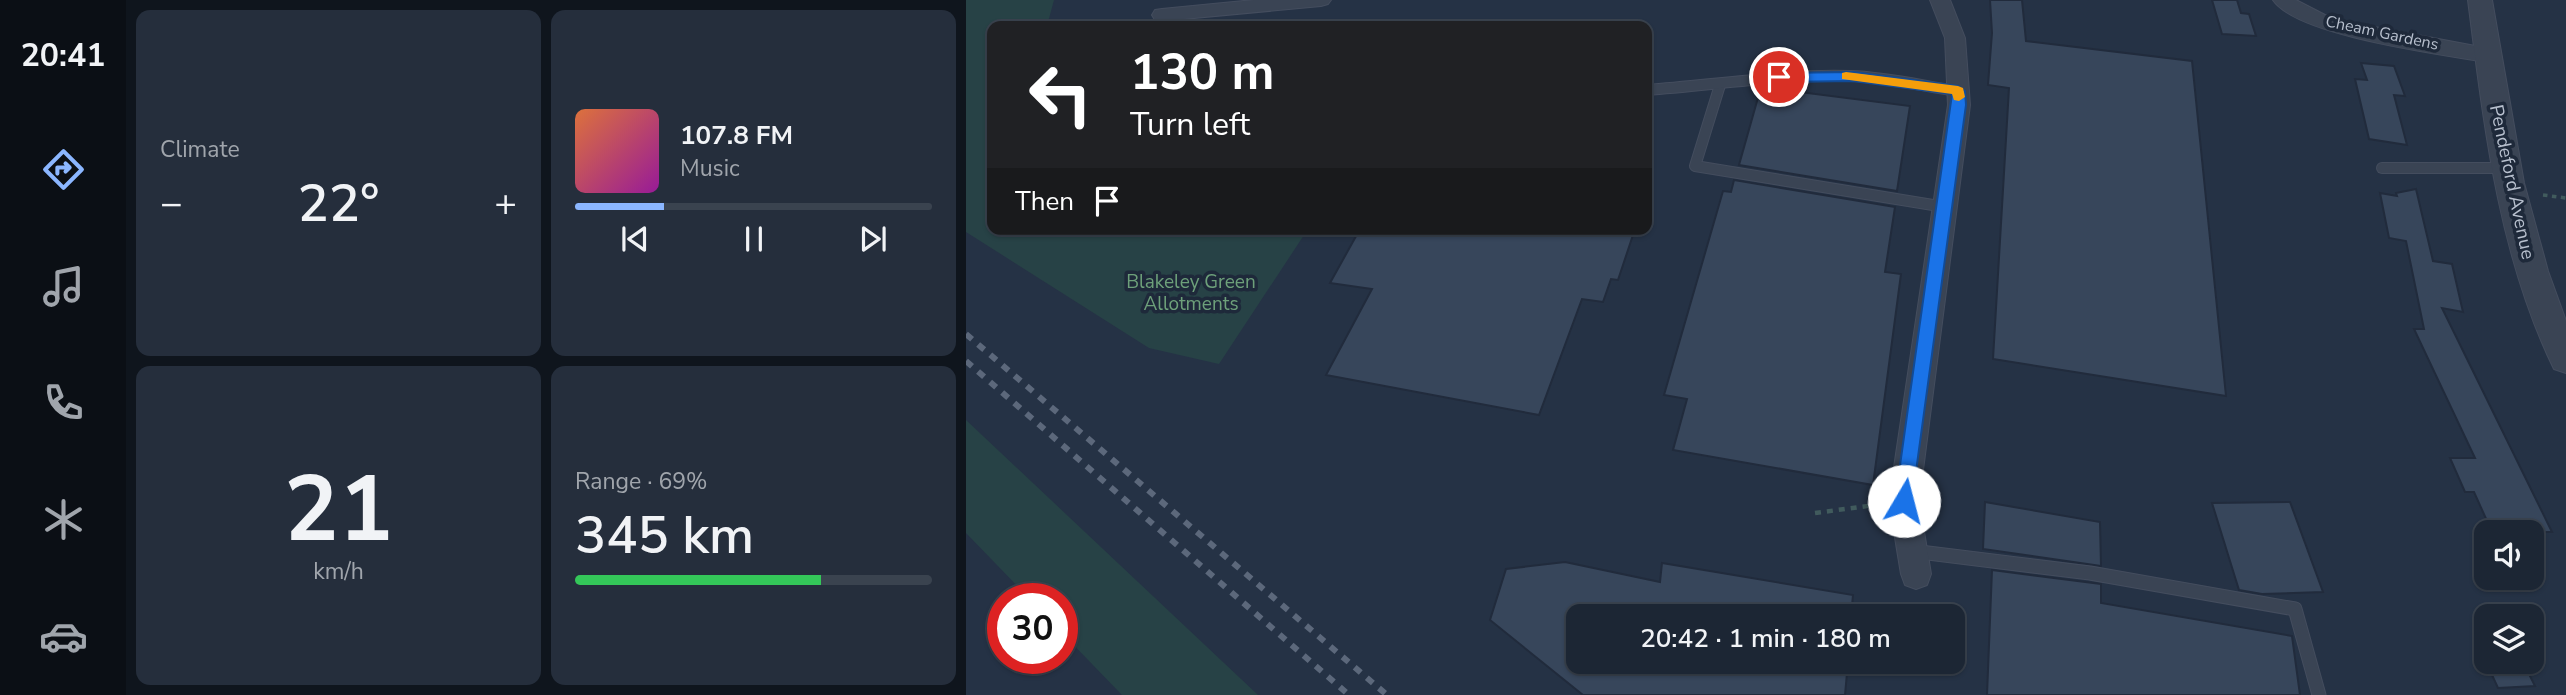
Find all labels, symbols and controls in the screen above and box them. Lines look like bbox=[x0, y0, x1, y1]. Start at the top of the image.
street label: Cheam Gardens bbox=[2323, 10, 2441, 56]
text: 20:41 bbox=[21, 34, 105, 77]
text: 130 m bbox=[1130, 39, 1274, 106]
pin bbox=[1749, 47, 1809, 107]
icon: left bbox=[1015, 49, 1106, 140]
icon: arrive bbox=[1760, 58, 1798, 96]
street label: Pendeford Avenue bbox=[2483, 102, 2541, 262]
text: Turn left bbox=[1130, 103, 1250, 146]
text: 107.8 FM bbox=[680, 118, 793, 153]
text: Climate bbox=[160, 134, 240, 165]
icon: directions bbox=[39, 145, 88, 194]
text: Music bbox=[680, 153, 740, 184]
text: 22° bbox=[298, 168, 379, 239]
text: − bbox=[160, 178, 183, 229]
text: + bbox=[494, 178, 517, 229]
icon: arrive bbox=[1088, 182, 1126, 220]
text: Then bbox=[1015, 184, 1074, 219]
icon: previous bbox=[616, 220, 654, 258]
icon: pause bbox=[735, 220, 773, 258]
icon: next bbox=[854, 220, 892, 258]
icon: music bbox=[39, 262, 88, 311]
park label: Blakeley Green Allotments bbox=[1126, 269, 1256, 317]
icon: phone bbox=[39, 378, 88, 427]
text: 21 bbox=[284, 448, 393, 572]
position arrow bbox=[1867, 464, 1941, 538]
text: Range · 69% bbox=[575, 466, 707, 497]
icon: climate bbox=[39, 495, 88, 544]
text: 345 km bbox=[575, 500, 754, 571]
map controls bbox=[2474, 520, 2544, 674]
button: sound bbox=[2474, 520, 2544, 590]
text: km/h bbox=[313, 556, 364, 587]
speed limit sign: 30 bbox=[987, 583, 1078, 674]
button: layers bbox=[2474, 604, 2544, 674]
icon: car bbox=[39, 612, 88, 661]
text: 20:42 · 1 min · 180 m bbox=[1640, 621, 1891, 656]

